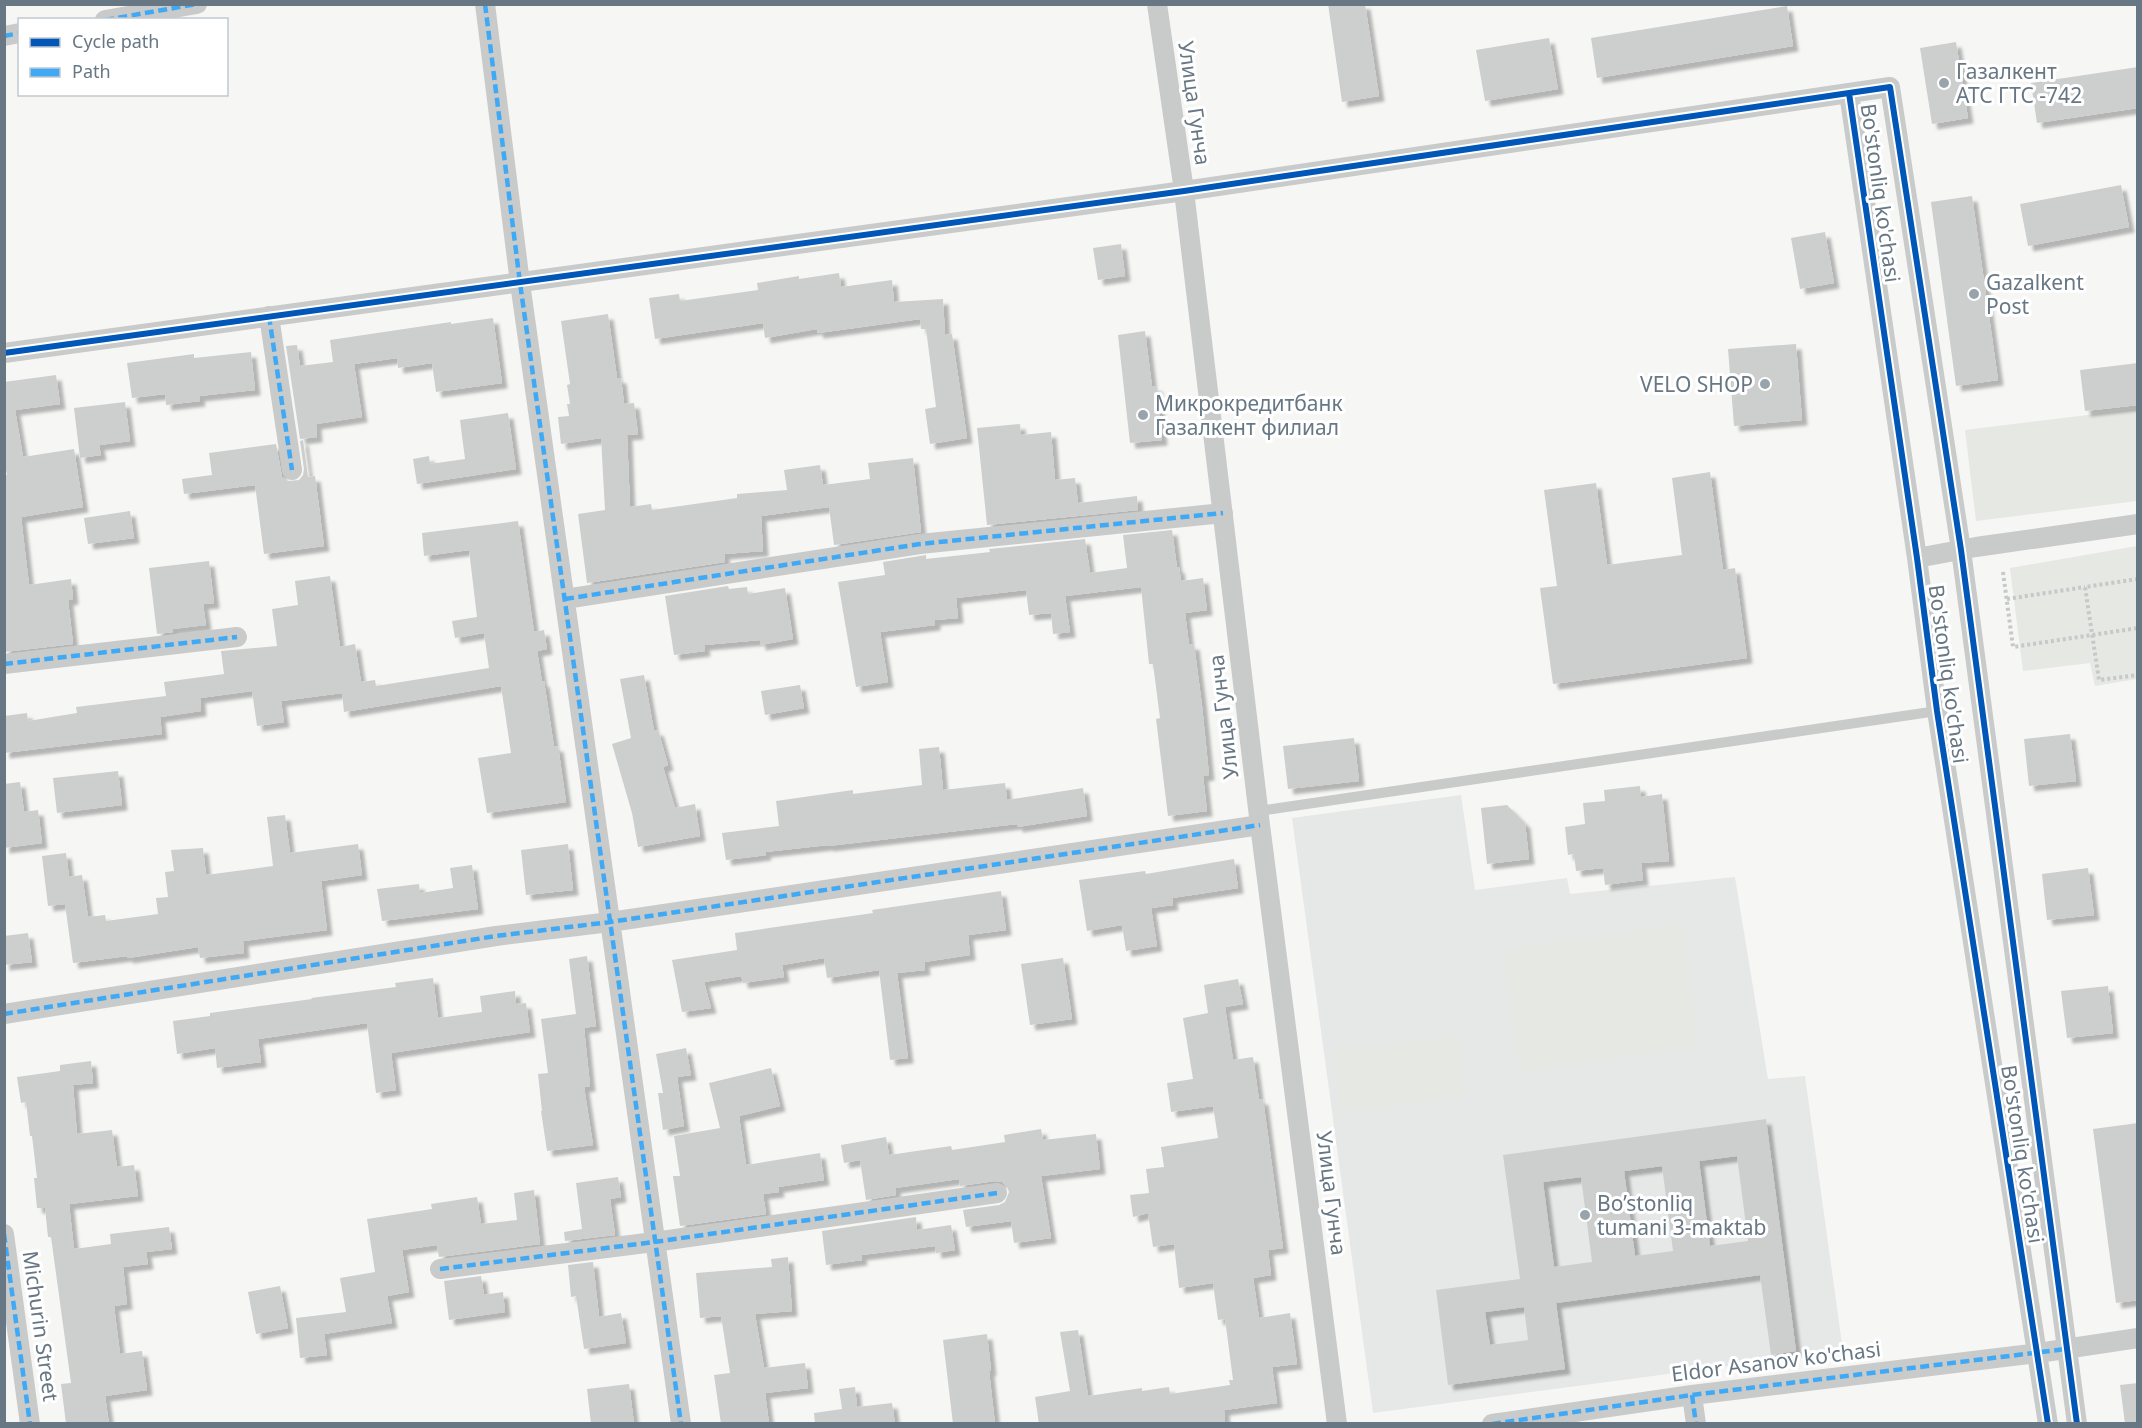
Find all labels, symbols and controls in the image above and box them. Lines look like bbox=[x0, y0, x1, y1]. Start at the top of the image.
legend bbox=[18, 18, 228, 96]
text: Cycle path bbox=[72, 29, 159, 53]
street label: Улица Гунча bbox=[1172, 39, 1218, 167]
place label: Газалкент АТС ГТС -742 bbox=[1956, 57, 2082, 109]
text: Path bbox=[72, 59, 111, 83]
marker: Газалкент АТС ГТС -742 bbox=[1937, 76, 1951, 90]
street label: Bo'stonliq ko'chasi bbox=[1855, 102, 1907, 284]
place label: Gazalkent Post bbox=[1986, 268, 2084, 320]
marker: Gazalkent Post bbox=[1967, 287, 1981, 301]
place label: VELO SHOP bbox=[1640, 370, 1753, 398]
marker: VELO SHOP bbox=[1758, 377, 1772, 391]
place label: Микрокредитбанк Газалкент филиал bbox=[1155, 389, 1343, 441]
marker: Микрокредитбанк Газалкент филиал bbox=[1136, 408, 1150, 422]
street label: Bo'stonliq ko'chasi bbox=[1923, 583, 1975, 765]
street label: Улица Гунча bbox=[1201, 653, 1245, 781]
street label: Bo'stonliq ko'chasi bbox=[1995, 1063, 2051, 1245]
street label: Улица Гунча bbox=[1310, 1129, 1354, 1257]
place label: Bo’stonliq tumani 3-maktab bbox=[1597, 1189, 1767, 1241]
marker: Bo’stonliq tumani 3-maktab bbox=[1578, 1208, 1592, 1222]
street label: Michurin Street bbox=[17, 1249, 65, 1403]
street label: Eldor Asanov ko'chasi bbox=[1670, 1334, 1882, 1388]

